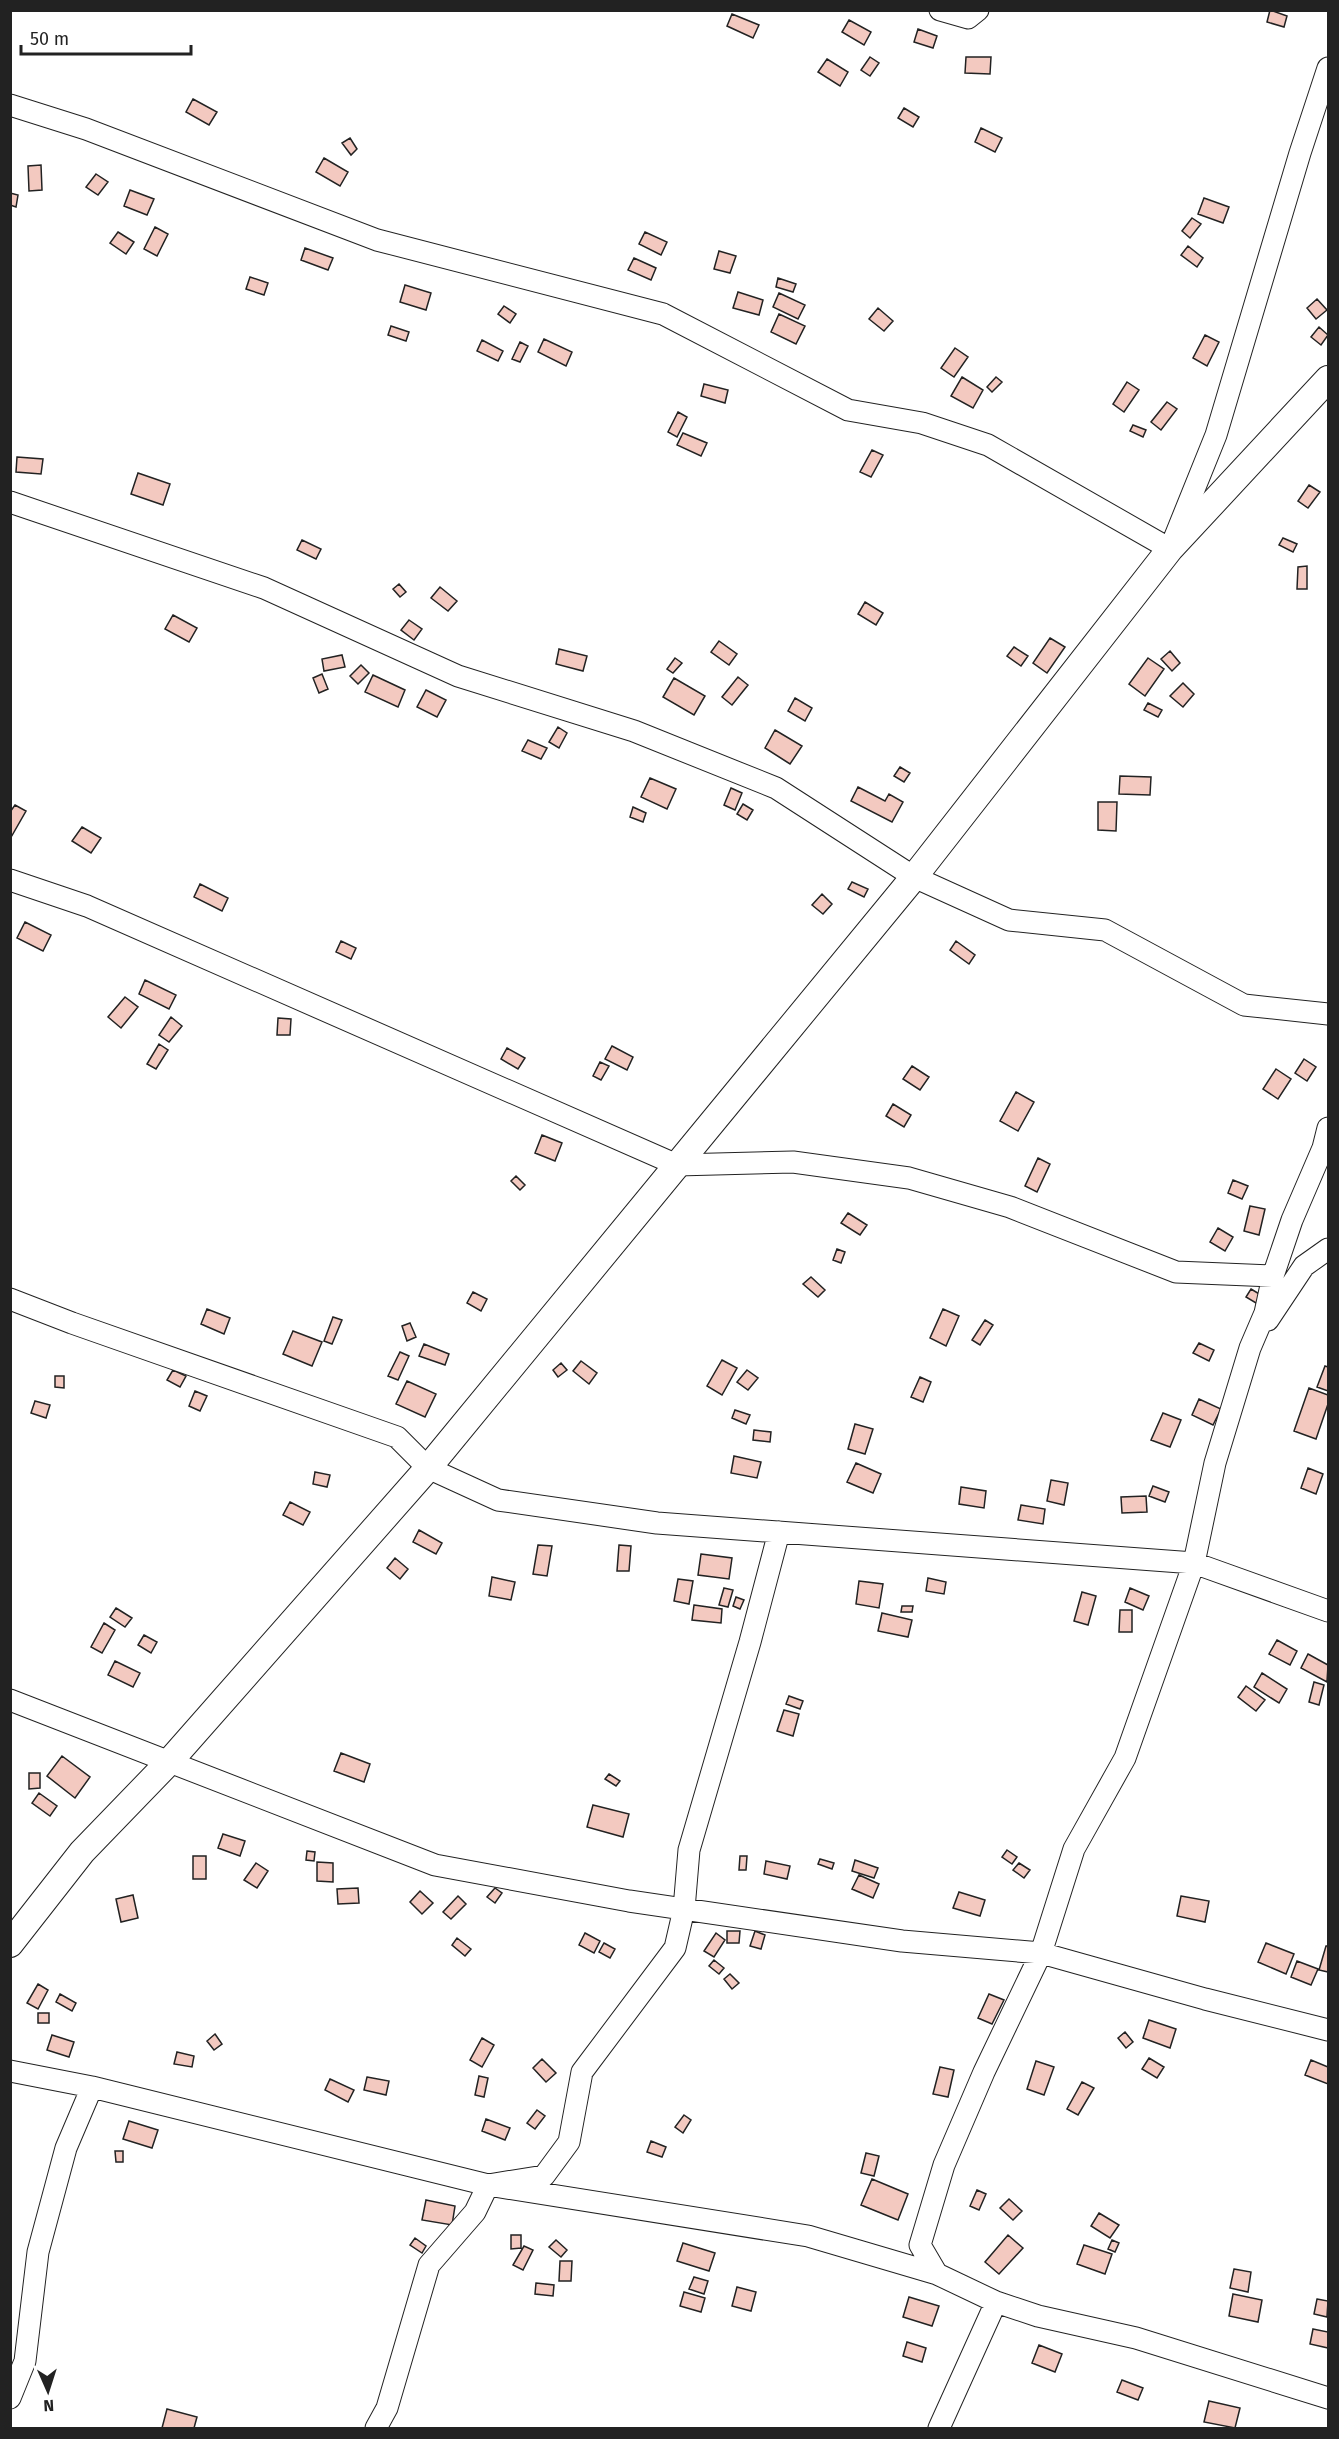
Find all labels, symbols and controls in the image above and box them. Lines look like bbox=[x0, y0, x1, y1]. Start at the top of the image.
scale bar bbox=[21, 18, 190, 56]
text: 50 m bbox=[30, 28, 69, 50]
north arrow bbox=[18, 2361, 78, 2421]
text: N bbox=[43, 2396, 55, 2415]

